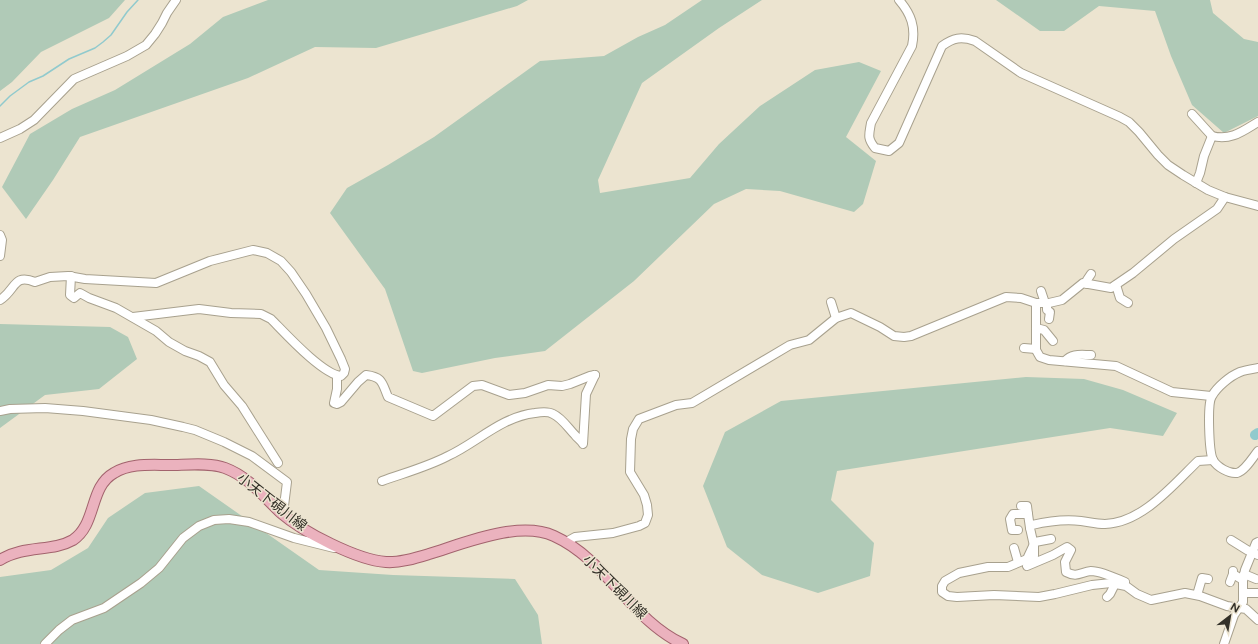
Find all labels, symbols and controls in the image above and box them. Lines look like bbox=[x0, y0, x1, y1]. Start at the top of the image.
street label: 小天下硯川線 bbox=[234, 469, 310, 535]
street label: 小天下硯川線 bbox=[579, 551, 651, 623]
north arrow bbox=[1210, 596, 1250, 636]
text: N bbox=[1228, 600, 1242, 616]

